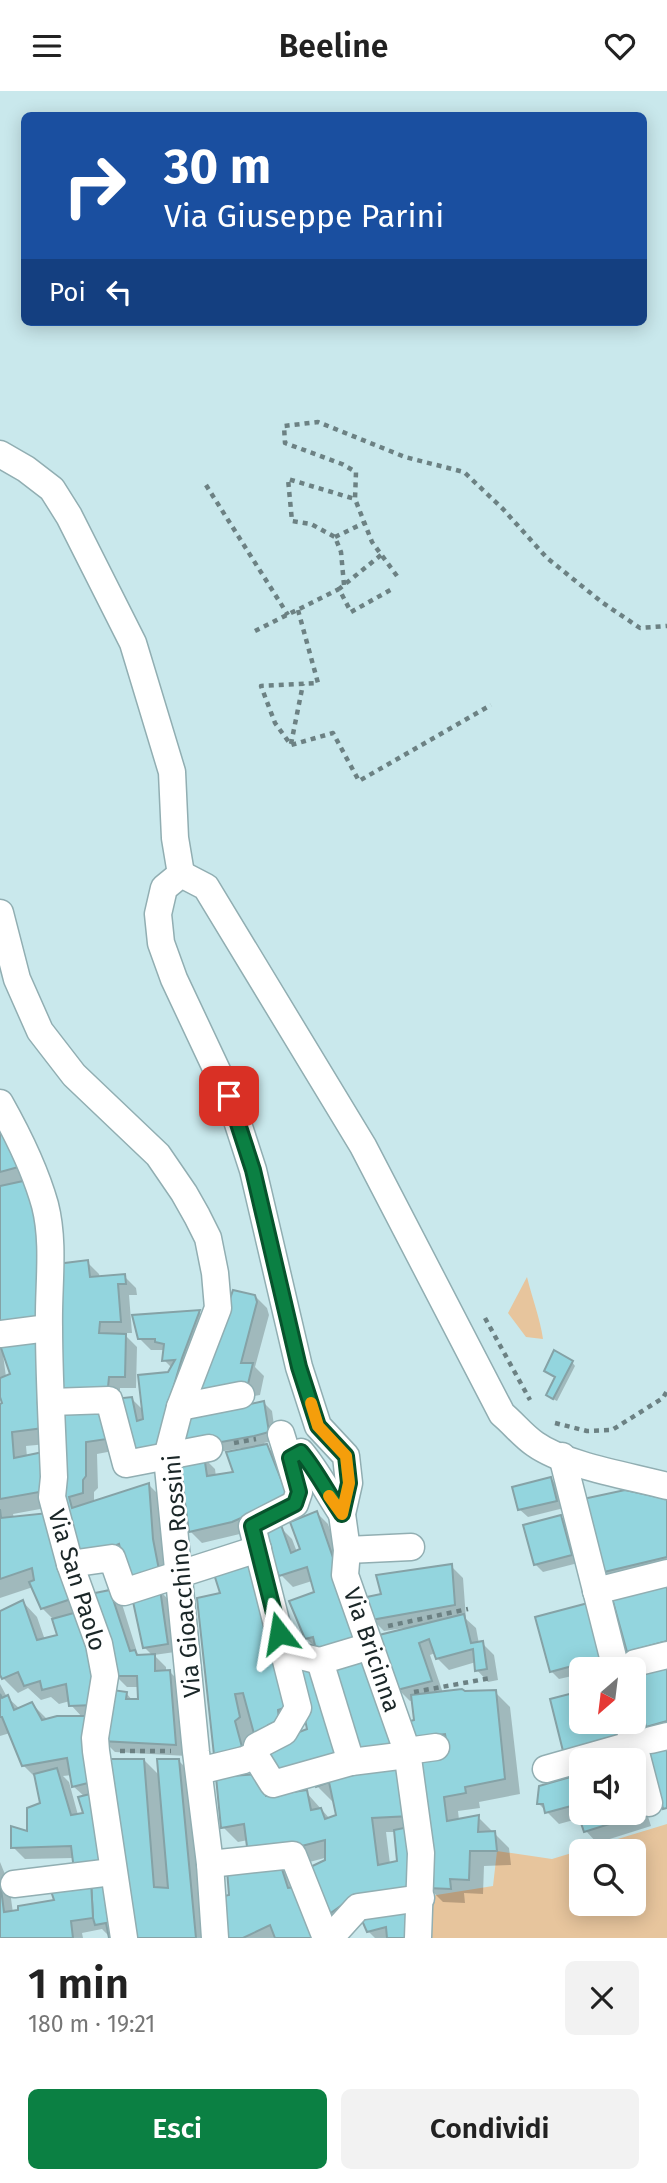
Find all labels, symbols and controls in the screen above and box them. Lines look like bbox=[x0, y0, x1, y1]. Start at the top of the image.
icon: menu bbox=[28, 27, 66, 65]
text: Beeline bbox=[279, 27, 388, 65]
icon: heart bbox=[601, 27, 639, 65]
text: 30 m bbox=[164, 137, 271, 196]
icon: right bbox=[49, 140, 140, 231]
text: Via Giuseppe Parini bbox=[164, 197, 444, 235]
icon: left bbox=[100, 273, 138, 311]
text: Poi bbox=[49, 277, 86, 308]
pin bbox=[199, 1066, 259, 1126]
icon: arrive bbox=[210, 1077, 248, 1115]
street label: Via Gioacchino Rossini bbox=[157, 1453, 207, 1699]
street label: Via San Paolo bbox=[42, 1506, 112, 1654]
street label: Via Bricinna bbox=[338, 1584, 406, 1716]
position arrow bbox=[242, 1596, 316, 1670]
north arrow bbox=[569, 1657, 646, 1734]
map controls bbox=[569, 1657, 646, 1916]
button: sound bbox=[569, 1748, 646, 1825]
button: search bbox=[569, 1839, 646, 1916]
text: 1 min bbox=[28, 1959, 129, 2009]
button: close bbox=[565, 1961, 639, 2035]
text: 180 m · 19:21 bbox=[28, 2010, 155, 2038]
button: Esci bbox=[28, 2089, 327, 2169]
button: Condividi bbox=[341, 2089, 639, 2169]

